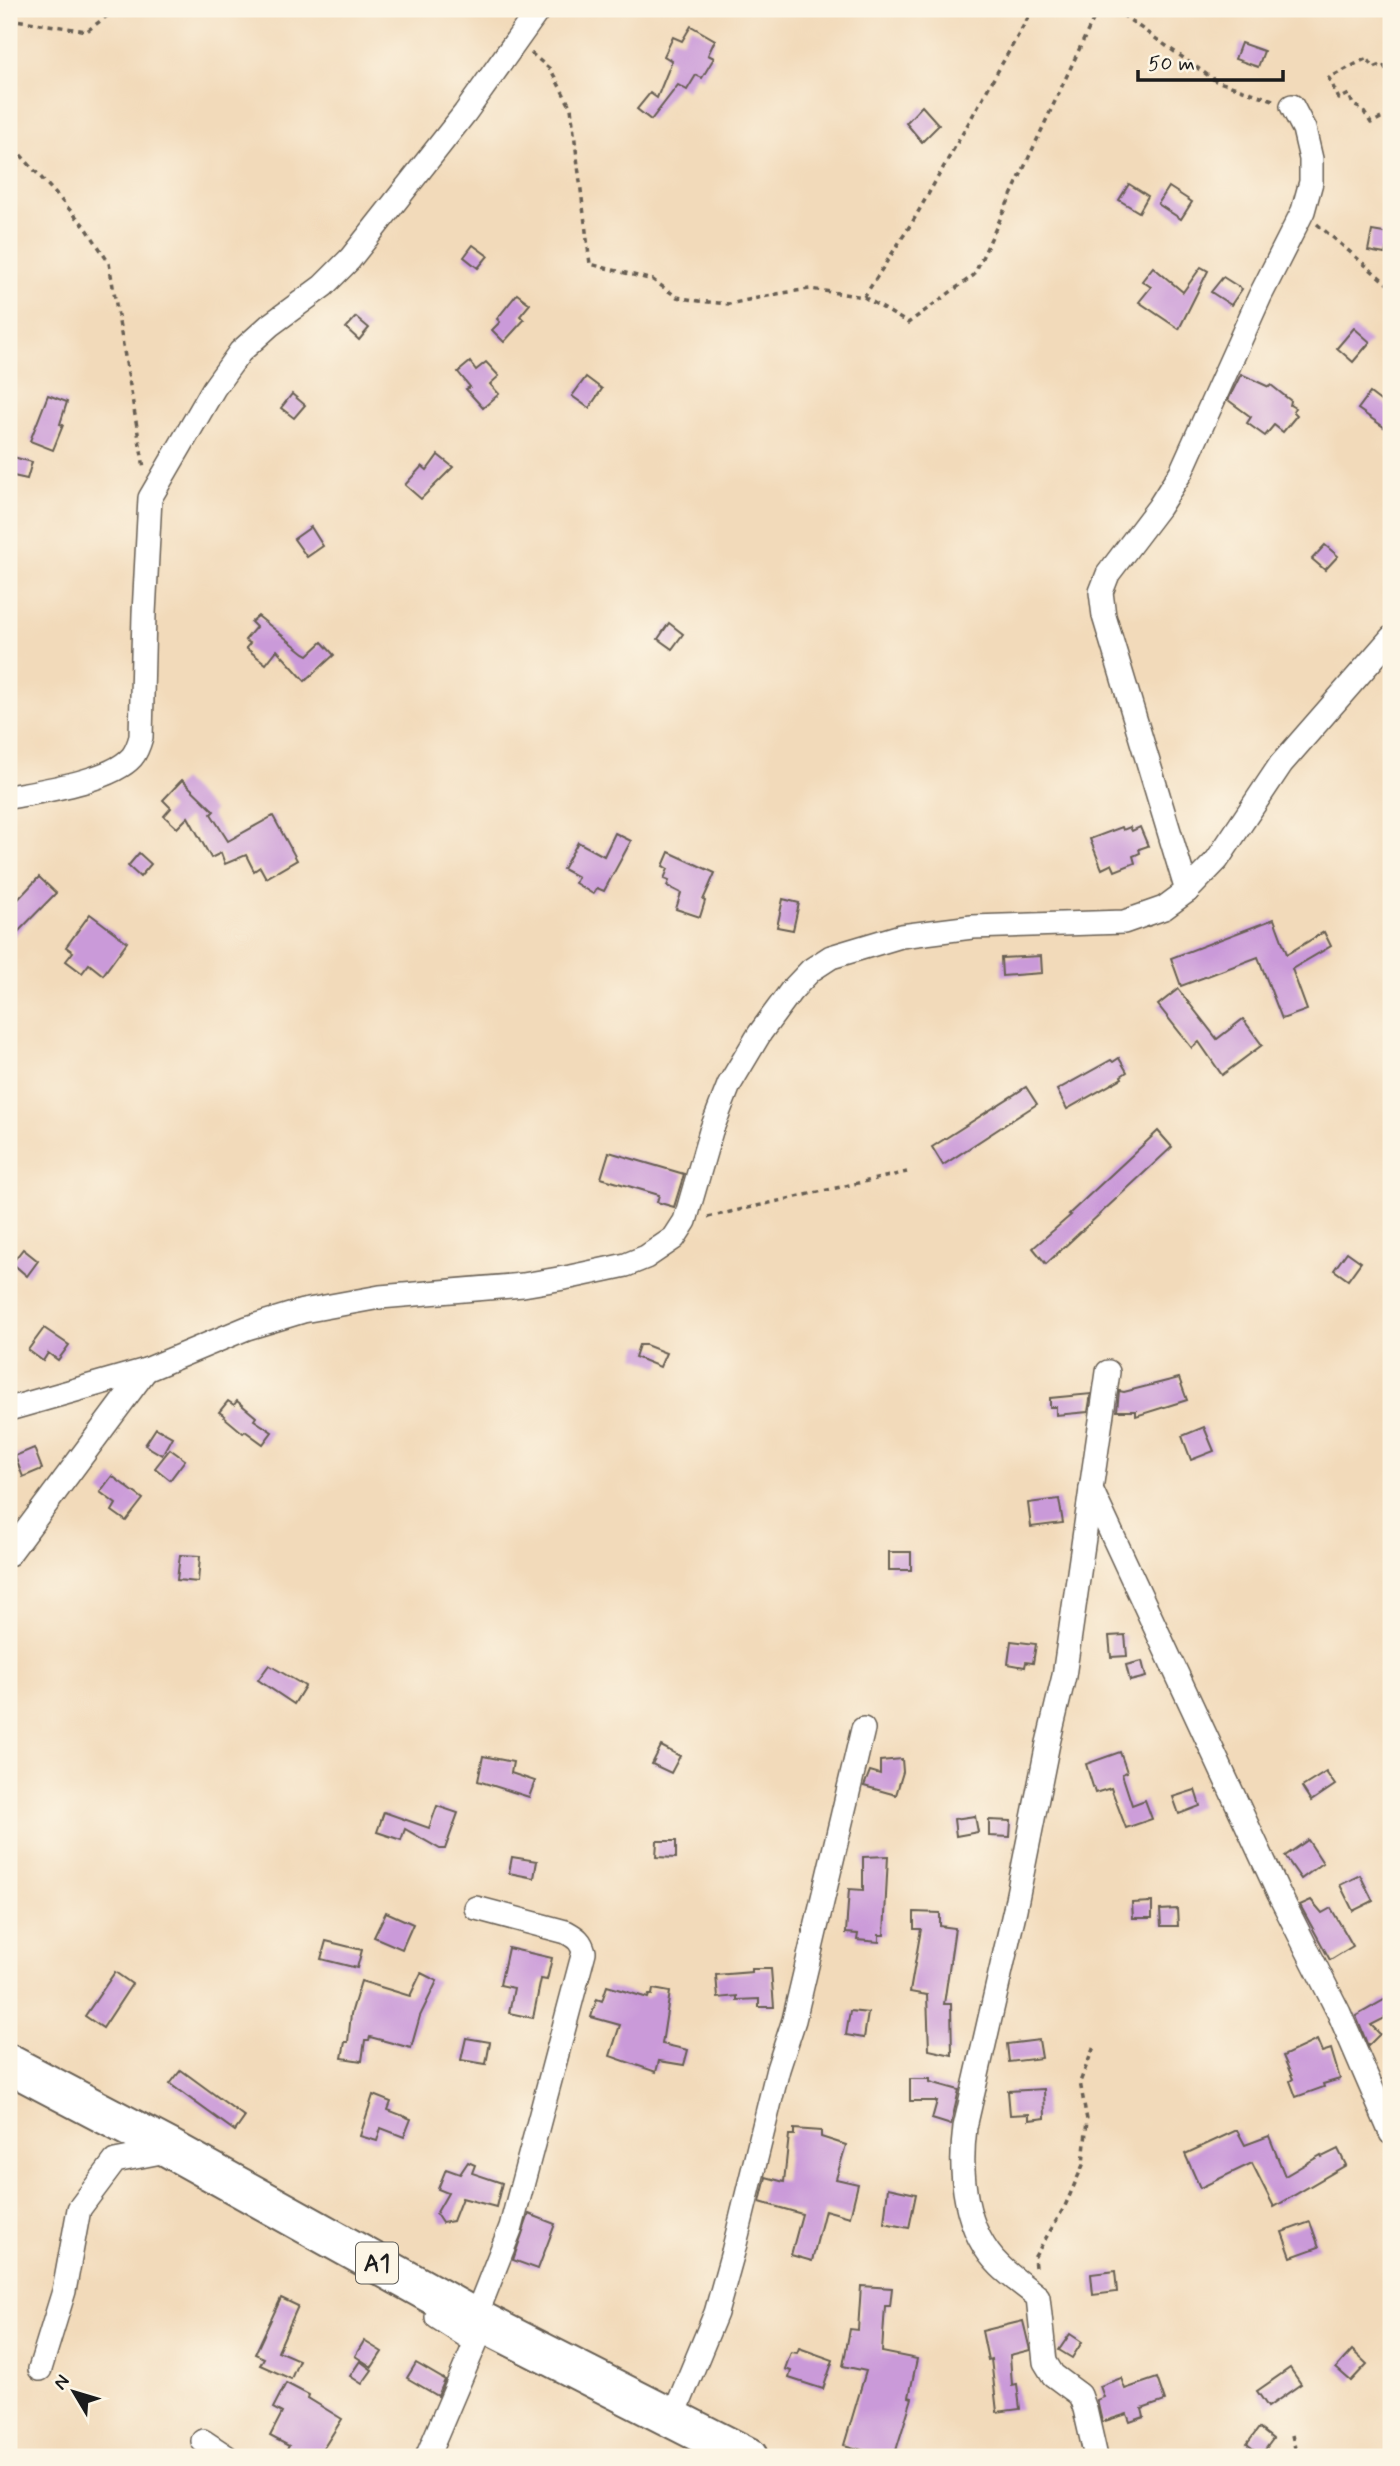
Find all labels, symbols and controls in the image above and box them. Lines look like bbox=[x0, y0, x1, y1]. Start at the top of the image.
scale bar bbox=[1138, 38, 1283, 82]
text: 50 m bbox=[1148, 50, 1195, 78]
road number: A1 bbox=[356, 2242, 398, 2284]
north arrow bbox=[38, 2358, 108, 2428]
text: N bbox=[48, 2370, 76, 2395]

